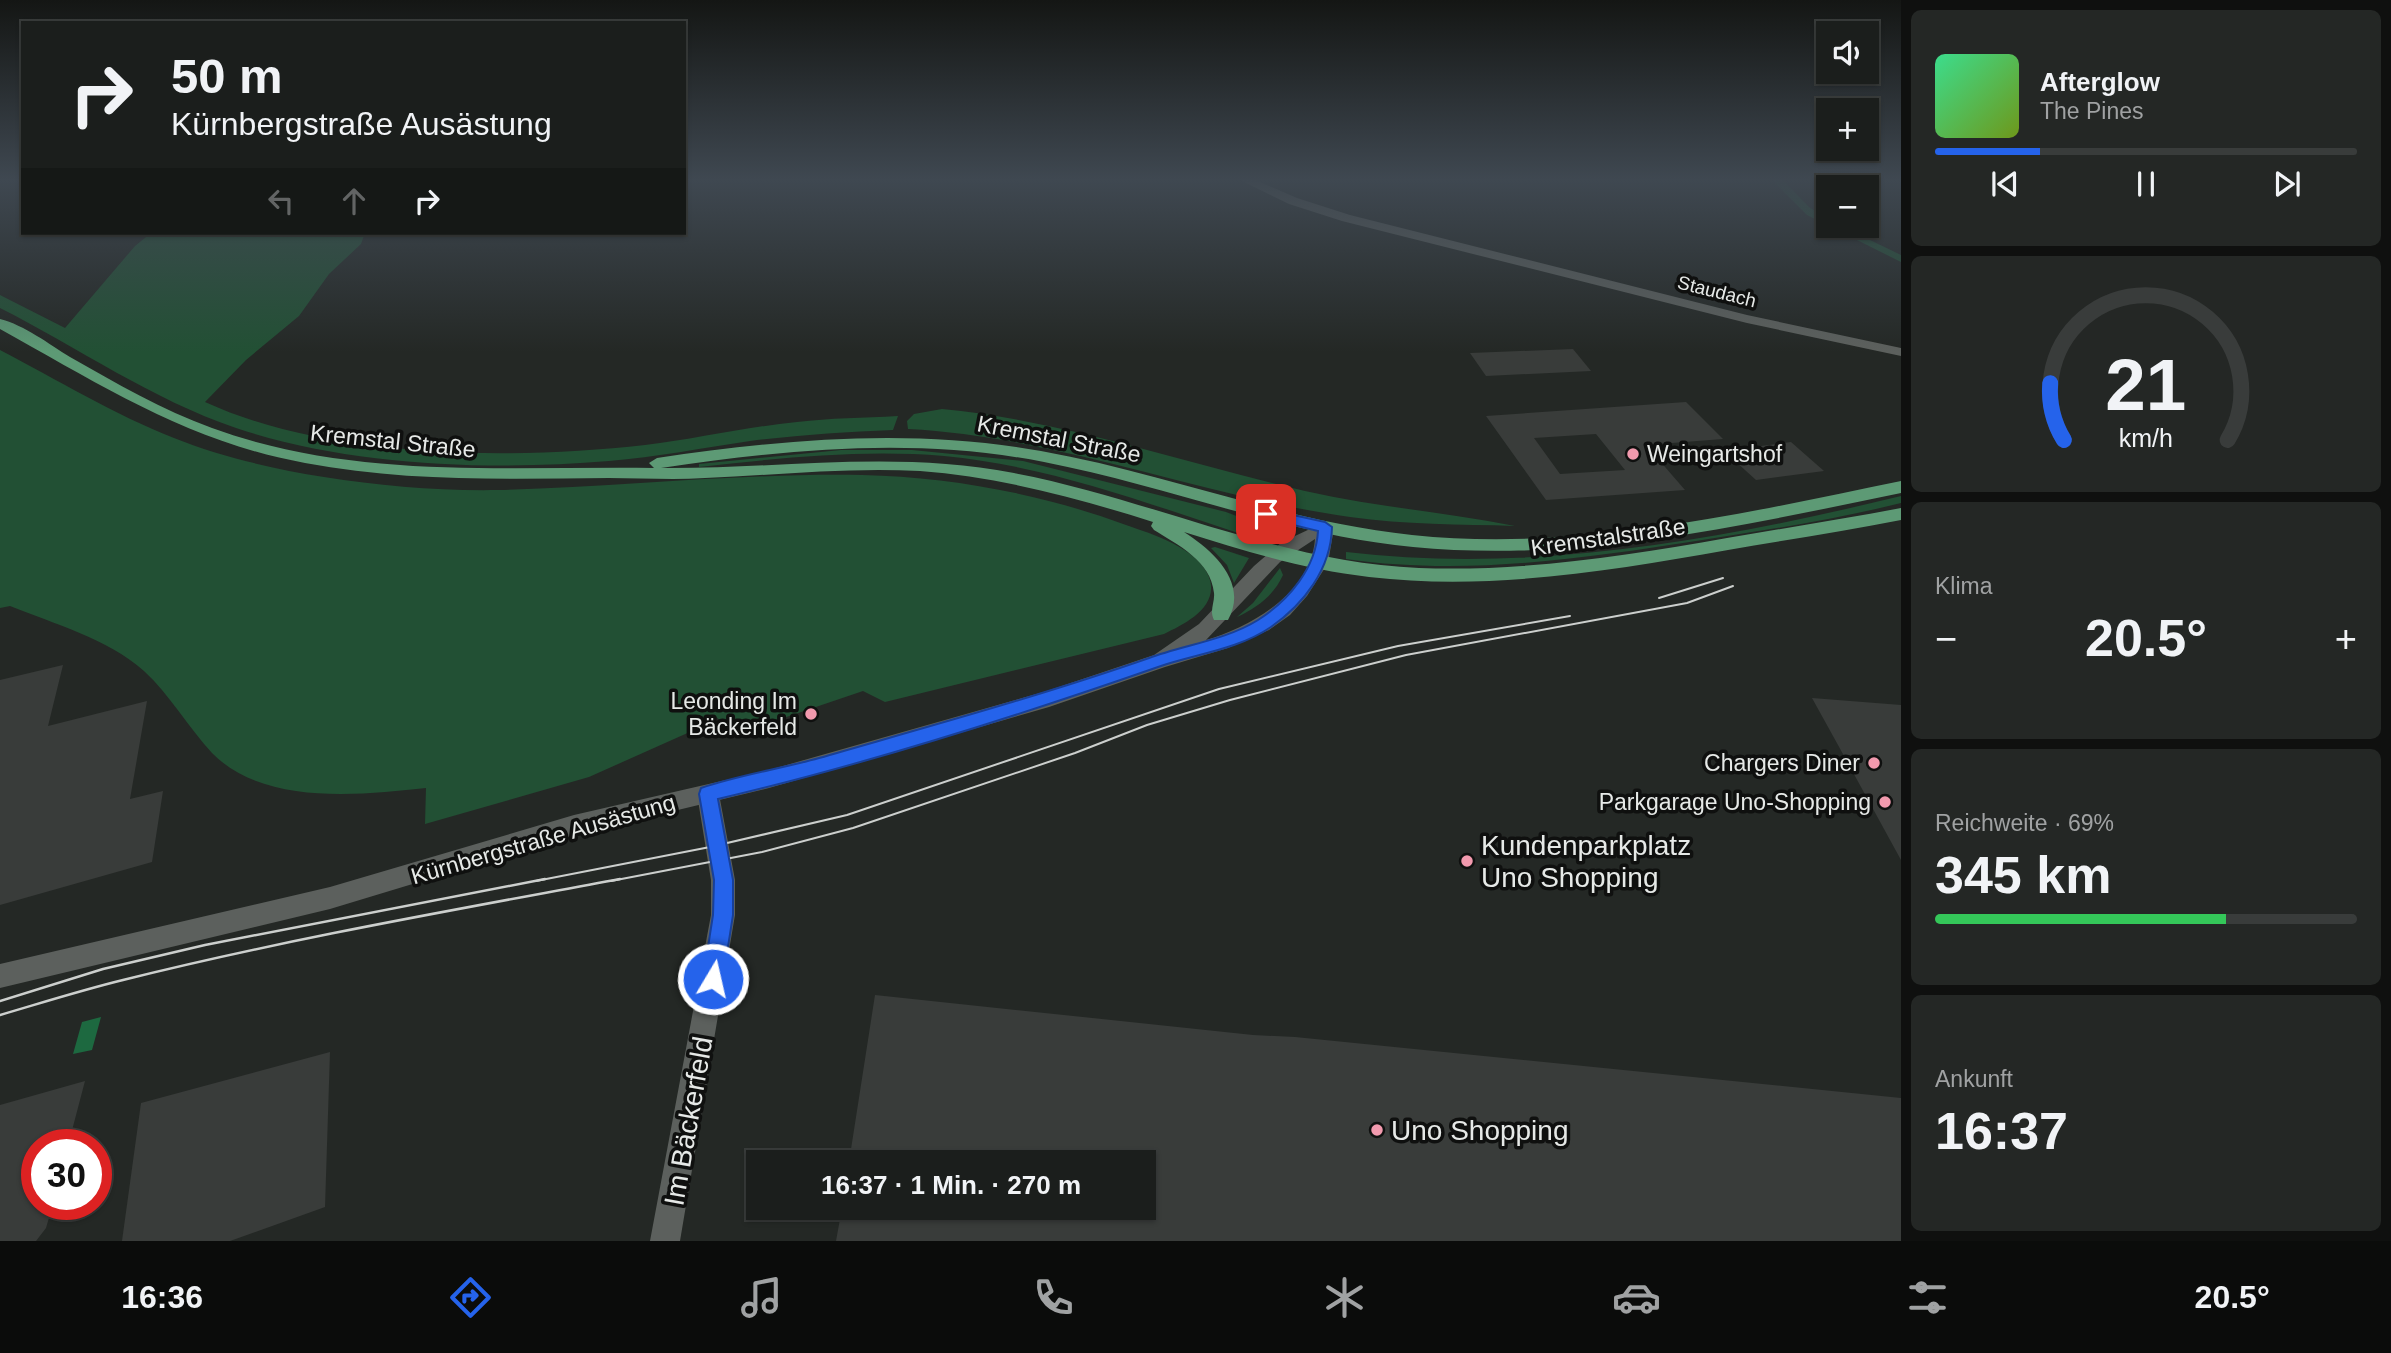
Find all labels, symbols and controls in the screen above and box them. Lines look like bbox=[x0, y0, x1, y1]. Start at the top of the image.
map controls bbox=[1816, 21, 1879, 238]
button: sound bbox=[1816, 21, 1879, 84]
icon: right bbox=[56, 49, 147, 140]
text: 50 m bbox=[171, 49, 283, 103]
text: Afterglow bbox=[2040, 67, 2160, 97]
button: + bbox=[1816, 98, 1879, 161]
text: The Pines bbox=[2040, 98, 2144, 124]
text: Kürnbergstraße Ausästung bbox=[171, 106, 552, 142]
icon: previous bbox=[1986, 165, 2024, 203]
icon: pause bbox=[2127, 165, 2165, 203]
icon: next bbox=[2268, 165, 2306, 203]
button: − bbox=[1816, 175, 1879, 238]
icon: left bbox=[262, 182, 300, 220]
icon: ahead bbox=[335, 182, 373, 220]
icon: right bbox=[408, 182, 446, 220]
street label: Staudach bbox=[1675, 272, 1758, 311]
text: 21 bbox=[2106, 345, 2186, 426]
street label: Kremstal Straße bbox=[975, 410, 1143, 468]
street label: Kremstal Straße bbox=[309, 419, 477, 463]
text: km/h bbox=[2119, 424, 2173, 452]
place label: Weingartshof bbox=[1647, 441, 1783, 467]
marker: Weingartshof bbox=[1625, 446, 1641, 462]
pin bbox=[1236, 484, 1296, 544]
icon: arrive bbox=[1247, 495, 1285, 533]
street label: Kremstalstraße bbox=[1529, 513, 1687, 561]
text: Klima bbox=[1935, 573, 1993, 599]
text: 20.5° bbox=[2085, 609, 2207, 667]
text: − bbox=[1935, 618, 1957, 660]
text: + bbox=[2335, 618, 2357, 660]
place label: Leonding Im Bäckerfeld bbox=[670, 688, 797, 740]
marker: Leonding Im Bäckerfeld bbox=[803, 706, 819, 722]
place label: Chargers Diner bbox=[1704, 750, 1860, 776]
marker: Chargers Diner bbox=[1866, 755, 1882, 771]
street label: Kürnbergstraße Ausästung bbox=[408, 789, 678, 889]
place label: Parkgarage Uno-Shopping bbox=[1599, 789, 1871, 815]
marker: Parkgarage Uno-Shopping bbox=[1877, 794, 1893, 810]
text: Reichweite · 69% bbox=[1935, 810, 2114, 836]
place label: Kundenparkplatz Uno Shopping bbox=[1481, 830, 1691, 893]
text: 345 km bbox=[1935, 846, 2111, 904]
marker: Kundenparkplatz Uno Shopping bbox=[1459, 853, 1475, 869]
position arrow bbox=[676, 942, 750, 1016]
street label: Im Bäckerfeld bbox=[658, 1034, 719, 1208]
text: Ankunft bbox=[1935, 1066, 2013, 1092]
text: 16:37 bbox=[1935, 1102, 2068, 1160]
place label: Uno Shopping bbox=[1391, 1115, 1568, 1146]
marker: Uno Shopping bbox=[1369, 1122, 1385, 1138]
speed limit sign: 30 bbox=[21, 1129, 112, 1220]
text: 16:37 · 1 Min. · 270 m bbox=[821, 1170, 1081, 1200]
icon: directions bbox=[446, 1273, 495, 1322]
icon: music bbox=[737, 1273, 786, 1322]
icon: phone bbox=[1029, 1273, 1078, 1322]
icon: climate bbox=[1320, 1273, 1369, 1322]
icon: car bbox=[1612, 1273, 1661, 1322]
icon: filters bbox=[1903, 1273, 1952, 1322]
text: 16:36 bbox=[121, 1279, 203, 1315]
text: 20.5° bbox=[2195, 1279, 2270, 1315]

